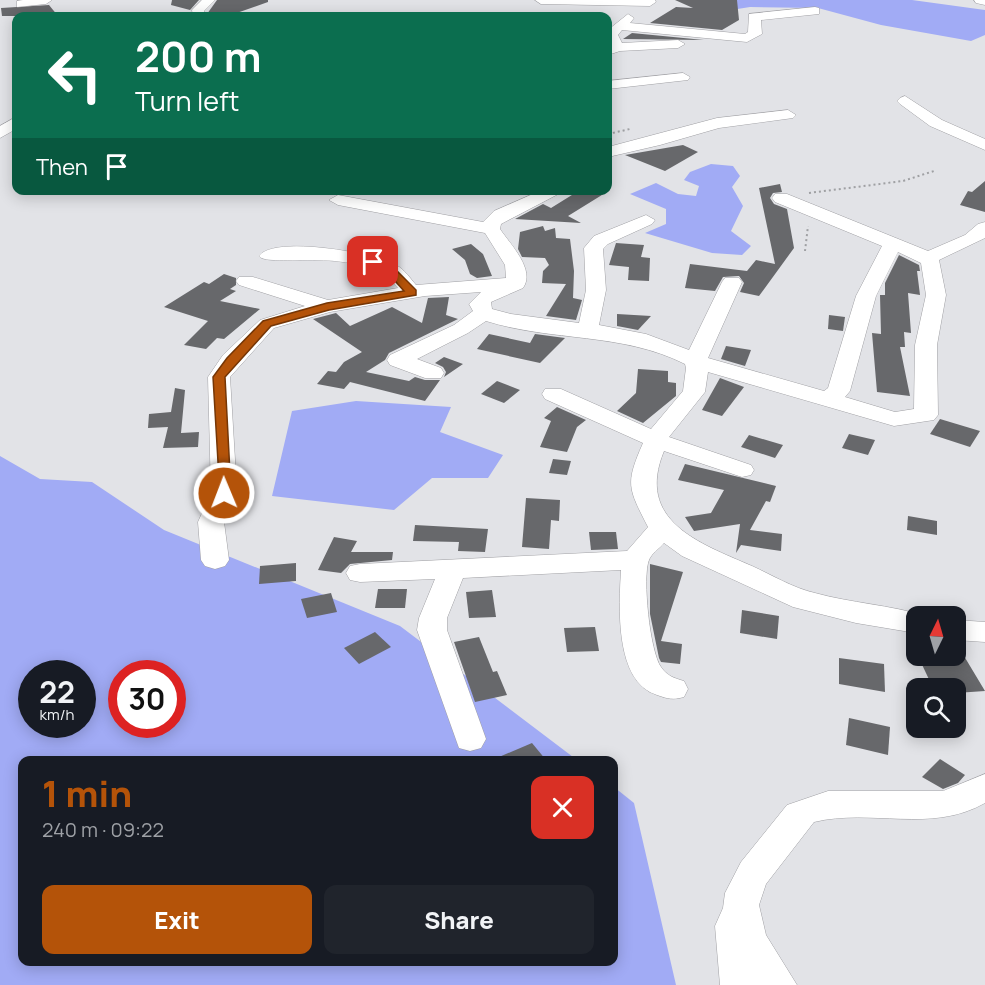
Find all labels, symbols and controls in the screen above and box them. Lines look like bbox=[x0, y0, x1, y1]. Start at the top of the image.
text: 200 m bbox=[135, 27, 261, 85]
icon: left bbox=[36, 36, 114, 114]
text: Turn left bbox=[135, 82, 239, 119]
icon: arrive bbox=[100, 150, 133, 183]
text: Then bbox=[36, 152, 88, 182]
pin bbox=[347, 236, 398, 287]
icon: arrive bbox=[356, 245, 389, 278]
position arrow bbox=[192, 461, 256, 525]
north arrow bbox=[906, 606, 966, 666]
map controls bbox=[906, 606, 966, 738]
speed limit sign: 30 bbox=[108, 660, 186, 738]
text: 22 bbox=[39, 671, 75, 712]
button: search bbox=[906, 678, 966, 738]
text: km/h bbox=[40, 704, 74, 725]
text: 1 min bbox=[42, 769, 132, 818]
button: close bbox=[531, 776, 594, 839]
text: 240 m · 09:22 bbox=[42, 816, 164, 843]
button: Exit bbox=[42, 885, 312, 954]
button: Share bbox=[324, 885, 594, 954]

